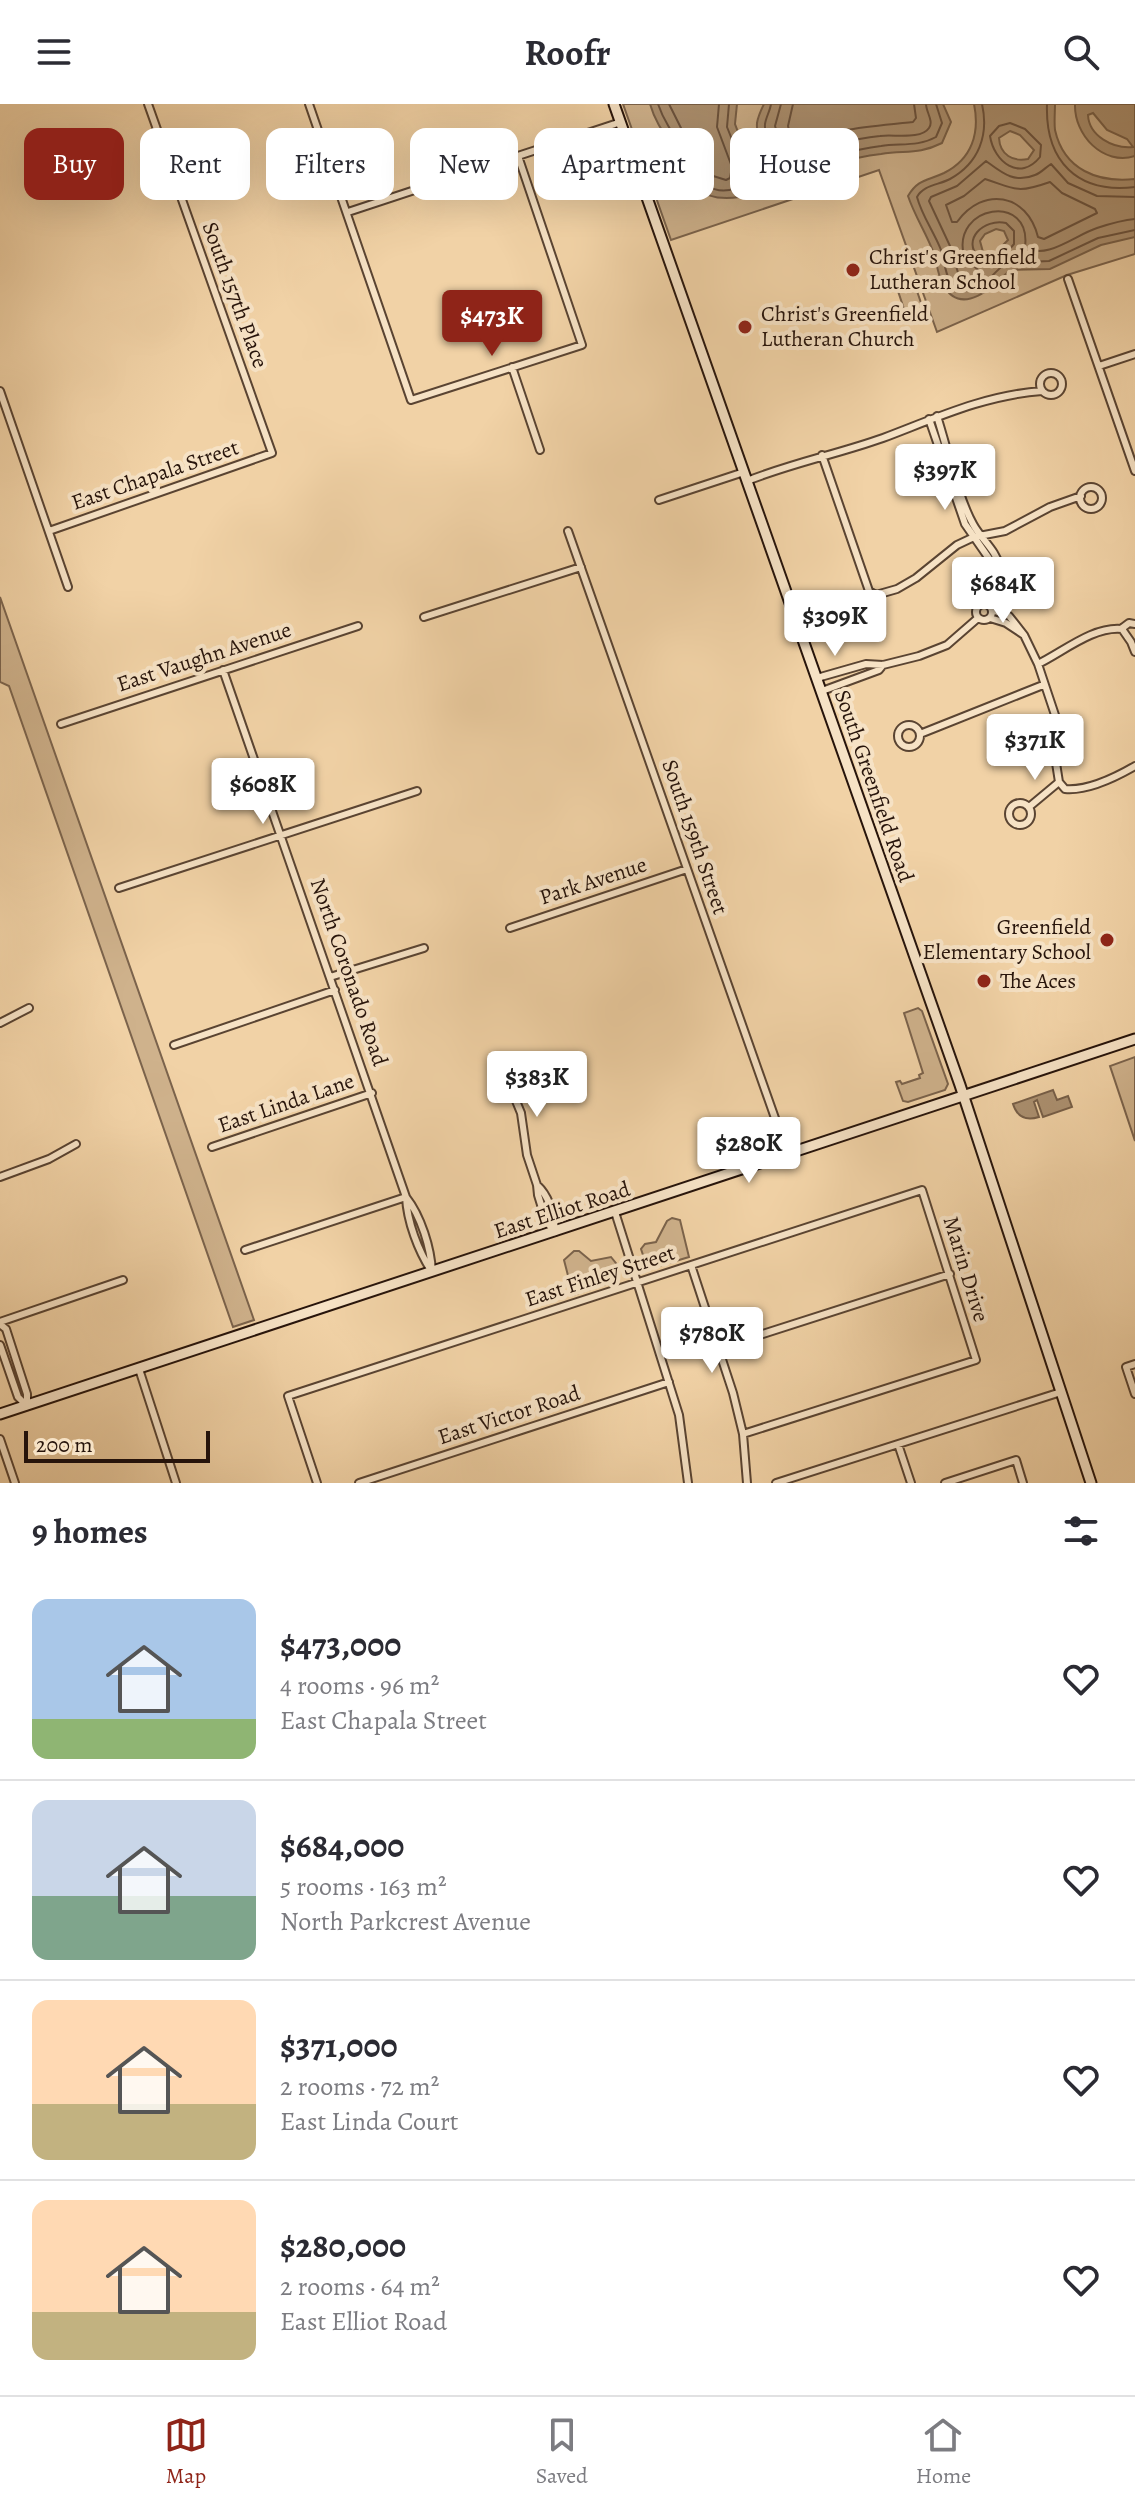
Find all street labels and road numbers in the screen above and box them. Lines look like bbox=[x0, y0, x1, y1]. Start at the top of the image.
street label: South 157th Place bbox=[195, 218, 275, 372]
street label: East Chapala Street bbox=[67, 432, 243, 518]
street label: East Vaughn Avenue bbox=[113, 615, 295, 699]
street label: South Greenfield Road bbox=[827, 686, 921, 886]
street label: South 159th Street bbox=[654, 756, 736, 918]
street label: Park Avenue bbox=[535, 850, 651, 912]
street label: North Coronado Road bbox=[303, 874, 395, 1070]
street label: East Linda Lane bbox=[214, 1066, 358, 1140]
street label: East Elliot Road bbox=[490, 1174, 634, 1246]
street label: Marin Drive bbox=[936, 1212, 996, 1326]
street label: East Finley Street bbox=[521, 1238, 679, 1314]
street label: East Victor Road bbox=[434, 1378, 584, 1452]

